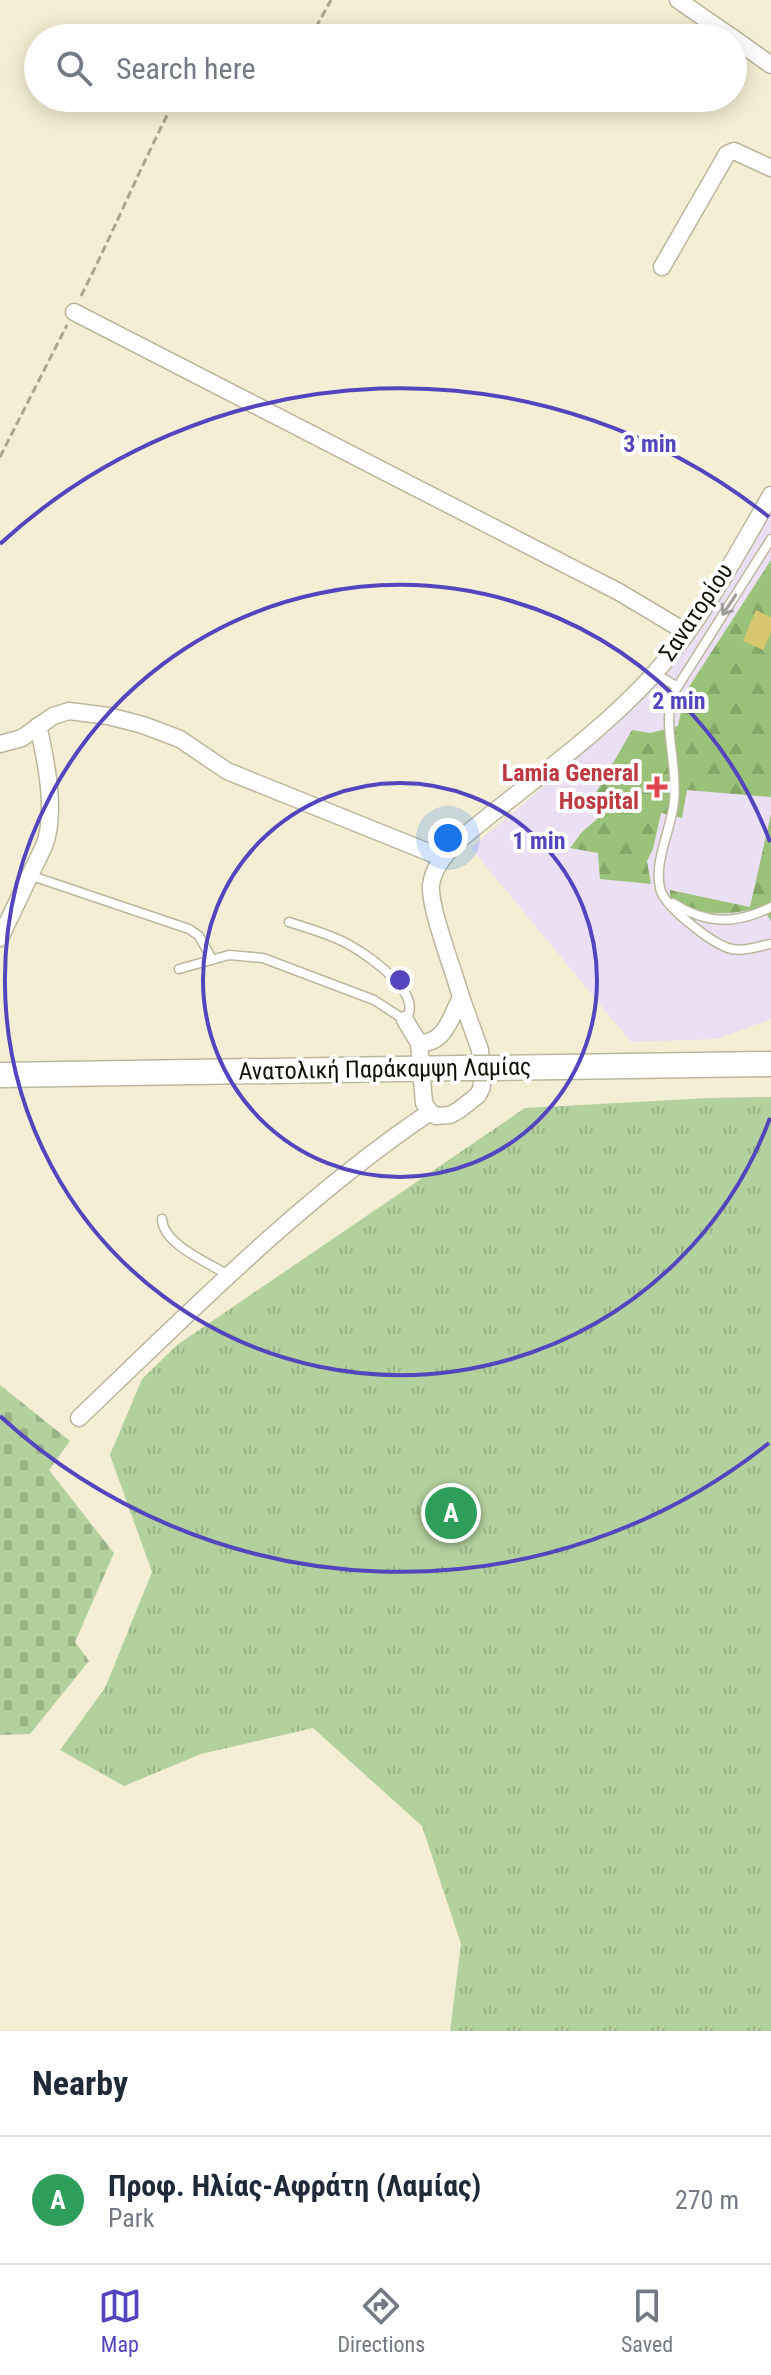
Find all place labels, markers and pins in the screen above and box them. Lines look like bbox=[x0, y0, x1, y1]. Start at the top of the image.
place label: Lamia General Hospital bbox=[502, 759, 639, 815]
marker: Lamia General Hospital bbox=[646, 776, 668, 798]
centre of rings bbox=[386, 966, 414, 994]
pin: A bbox=[425, 1483, 477, 1543]

